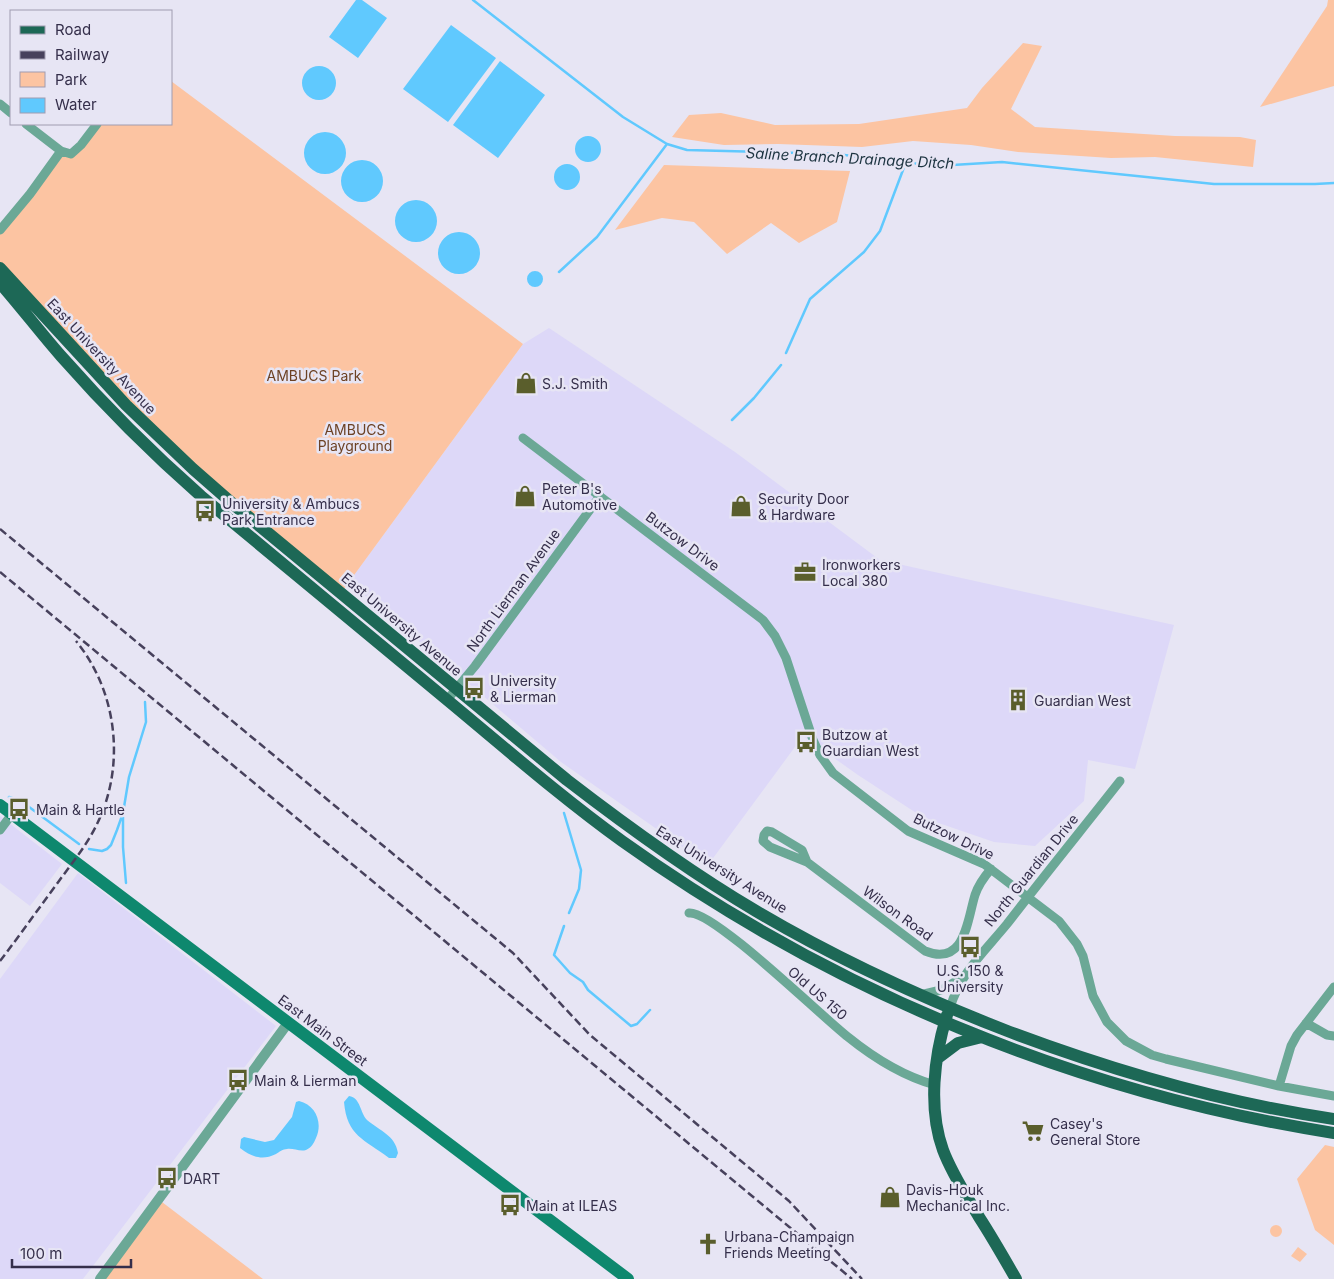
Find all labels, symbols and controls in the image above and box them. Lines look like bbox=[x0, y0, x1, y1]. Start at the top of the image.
legend bbox=[10, 10, 172, 125]
text: Road bbox=[55, 20, 91, 39]
text: Railway bbox=[55, 45, 110, 64]
text: Park bbox=[55, 70, 88, 89]
text: Water bbox=[55, 95, 97, 114]
water label: Saline Branch Drainage Ditch bbox=[745, 143, 955, 173]
street label: East University Avenue bbox=[44, 295, 160, 417]
park label: AMBUCS Park bbox=[266, 367, 362, 384]
shop icon: S.J. Smith bbox=[513, 370, 539, 396]
place label: S.J. Smith bbox=[542, 375, 608, 392]
park label: AMBUCS Playground bbox=[318, 421, 392, 454]
place label: Peter B's Automotive bbox=[542, 480, 617, 513]
shop icon: Peter B's Automotive bbox=[512, 483, 538, 509]
place label: Security Door & Hardware bbox=[758, 490, 849, 523]
shop icon: Security Door & Hardware bbox=[728, 493, 754, 519]
place label: University & Ambucs Park Entrance bbox=[222, 495, 360, 528]
bus stop icon: University & Ambucs Park Entrance bbox=[192, 498, 218, 524]
street label: Butzow Drive bbox=[643, 508, 723, 574]
street label: North Lierman Avenue bbox=[463, 525, 563, 655]
place label: Ironworkers Local 380 bbox=[822, 556, 901, 589]
office icon: Ironworkers Local 380 bbox=[792, 559, 818, 585]
street label: East University Avenue bbox=[338, 569, 466, 679]
place label: University & Lierman bbox=[490, 672, 557, 705]
bus stop icon: University & Lierman bbox=[461, 675, 487, 701]
building icon: Guardian West bbox=[1005, 687, 1031, 713]
place label: Guardian West bbox=[1034, 692, 1131, 709]
place label: Butzow at Guardian West bbox=[822, 726, 919, 759]
bus stop icon: Butzow at Guardian West bbox=[793, 729, 819, 755]
bus stop icon: Main & Hartle bbox=[6, 796, 32, 822]
place label: Main & Hartle bbox=[36, 801, 125, 818]
street label: Butzow Drive bbox=[911, 809, 997, 863]
street label: North Guardian Drive bbox=[980, 810, 1082, 930]
street label: East University Avenue bbox=[653, 822, 791, 916]
street label: Wilson Road bbox=[860, 882, 936, 944]
bus stop icon: U.S. 150 & University bbox=[957, 934, 983, 960]
place label: U.S. 150 & University bbox=[937, 962, 1003, 995]
street label: Old US 150 bbox=[785, 963, 851, 1023]
street label: East Main Street bbox=[275, 991, 371, 1069]
bus stop icon: Main & Lierman bbox=[225, 1067, 251, 1093]
place label: Main & Lierman bbox=[254, 1072, 356, 1089]
place label: Casey's General Store bbox=[1050, 1115, 1141, 1148]
supermarket icon: Casey's General Store bbox=[1020, 1118, 1046, 1144]
bus stop icon: DART bbox=[154, 1165, 180, 1191]
place label: DART bbox=[183, 1170, 220, 1187]
place label: Davis-Houk Mechanical Inc. bbox=[906, 1181, 1010, 1214]
shop icon: Davis-Houk Mechanical Inc. bbox=[877, 1184, 903, 1210]
bus stop icon: Main at ILEAS bbox=[497, 1192, 523, 1218]
place label: Main at ILEAS bbox=[526, 1197, 617, 1214]
place label: Urbana-Champaign Friends Meeting bbox=[724, 1228, 855, 1261]
church icon: Urbana-Champaign Friends Meeting bbox=[695, 1231, 721, 1257]
scale bar bbox=[12, 1236, 131, 1268]
text: 100 m bbox=[20, 1244, 62, 1263]

